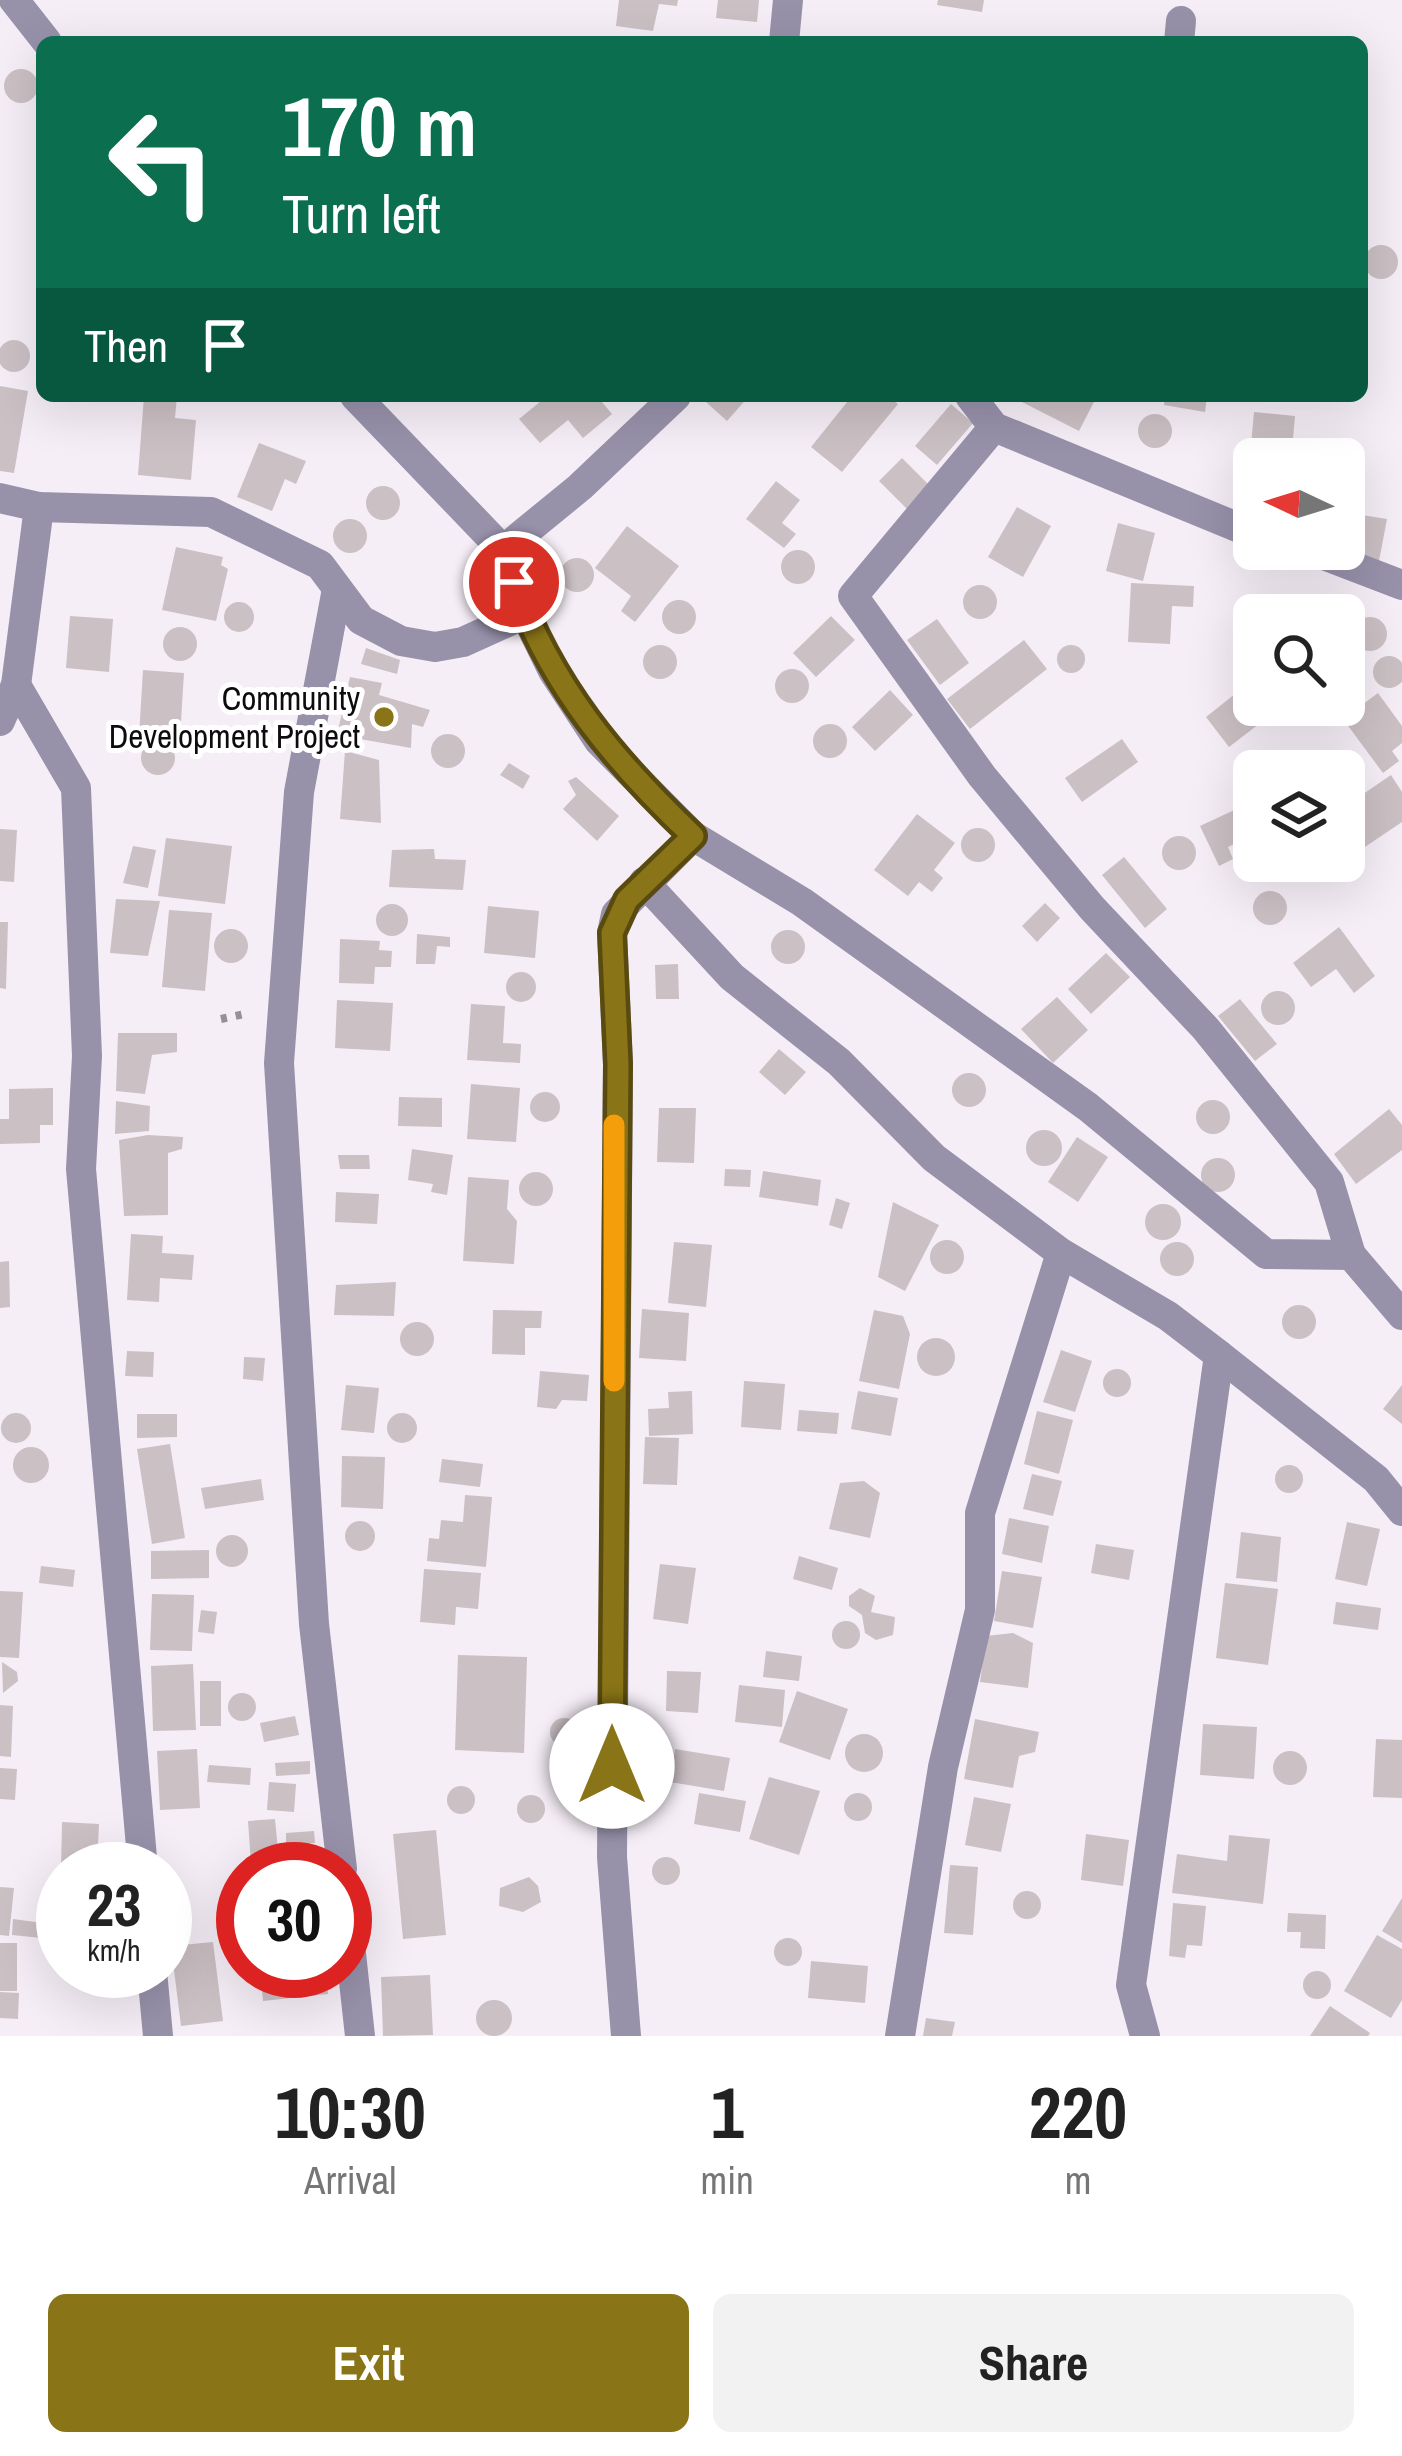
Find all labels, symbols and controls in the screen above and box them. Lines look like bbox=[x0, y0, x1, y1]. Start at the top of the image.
text: 170 m bbox=[282, 69, 477, 182]
icon: left bbox=[84, 84, 240, 240]
text: Turn left bbox=[282, 177, 441, 250]
icon: arrive bbox=[192, 312, 258, 378]
text: Then bbox=[84, 315, 168, 376]
north arrow bbox=[1233, 438, 1365, 570]
map controls bbox=[1233, 438, 1365, 882]
pin bbox=[463, 531, 565, 633]
icon: arrive bbox=[481, 549, 547, 615]
button: search bbox=[1233, 594, 1365, 726]
place label: Community Development Project bbox=[109, 676, 360, 758]
marker: Community Development Project bbox=[371, 704, 397, 730]
button: layers bbox=[1233, 750, 1365, 882]
position arrow bbox=[549, 1703, 675, 1829]
speed limit sign: 30 bbox=[216, 1842, 372, 1998]
text: 23 bbox=[87, 1864, 141, 1945]
text: km/h bbox=[87, 1930, 141, 1970]
text: 10:30 bbox=[275, 2063, 426, 2160]
text: 1 bbox=[711, 2063, 744, 2160]
text: 220 bbox=[1029, 2063, 1127, 2160]
text: Arrival bbox=[304, 2154, 396, 2206]
text: min bbox=[701, 2154, 754, 2206]
text: m bbox=[1065, 2154, 1091, 2206]
button: Exit bbox=[48, 2294, 689, 2432]
button: Share bbox=[713, 2294, 1354, 2432]

